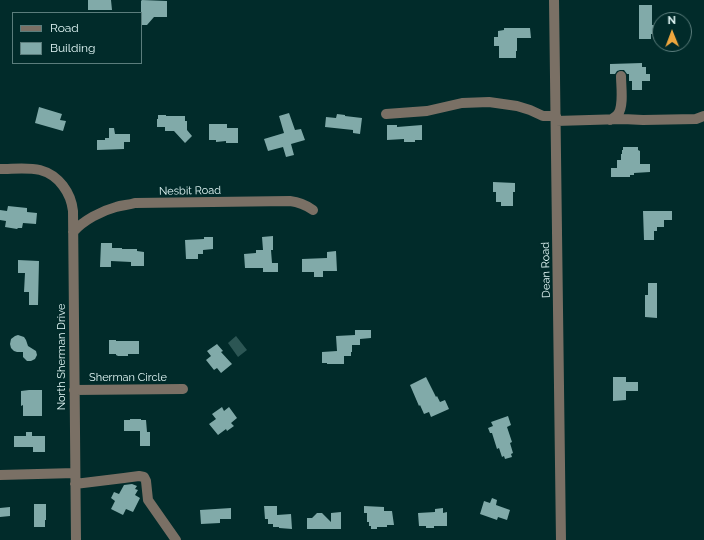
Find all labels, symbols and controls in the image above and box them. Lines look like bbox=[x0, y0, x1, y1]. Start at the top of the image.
legend bbox=[12, 12, 142, 64]
north arrow bbox=[652, 12, 692, 52]
text: N bbox=[667, 14, 676, 27]
text: Road bbox=[50, 21, 79, 35]
text: Building bbox=[50, 41, 96, 55]
street label: Nesbit Road bbox=[159, 184, 221, 198]
street label: Dean Road bbox=[539, 242, 553, 298]
street label: North Sherman Drive bbox=[55, 304, 69, 410]
street label: Sherman Circle bbox=[89, 371, 167, 385]

